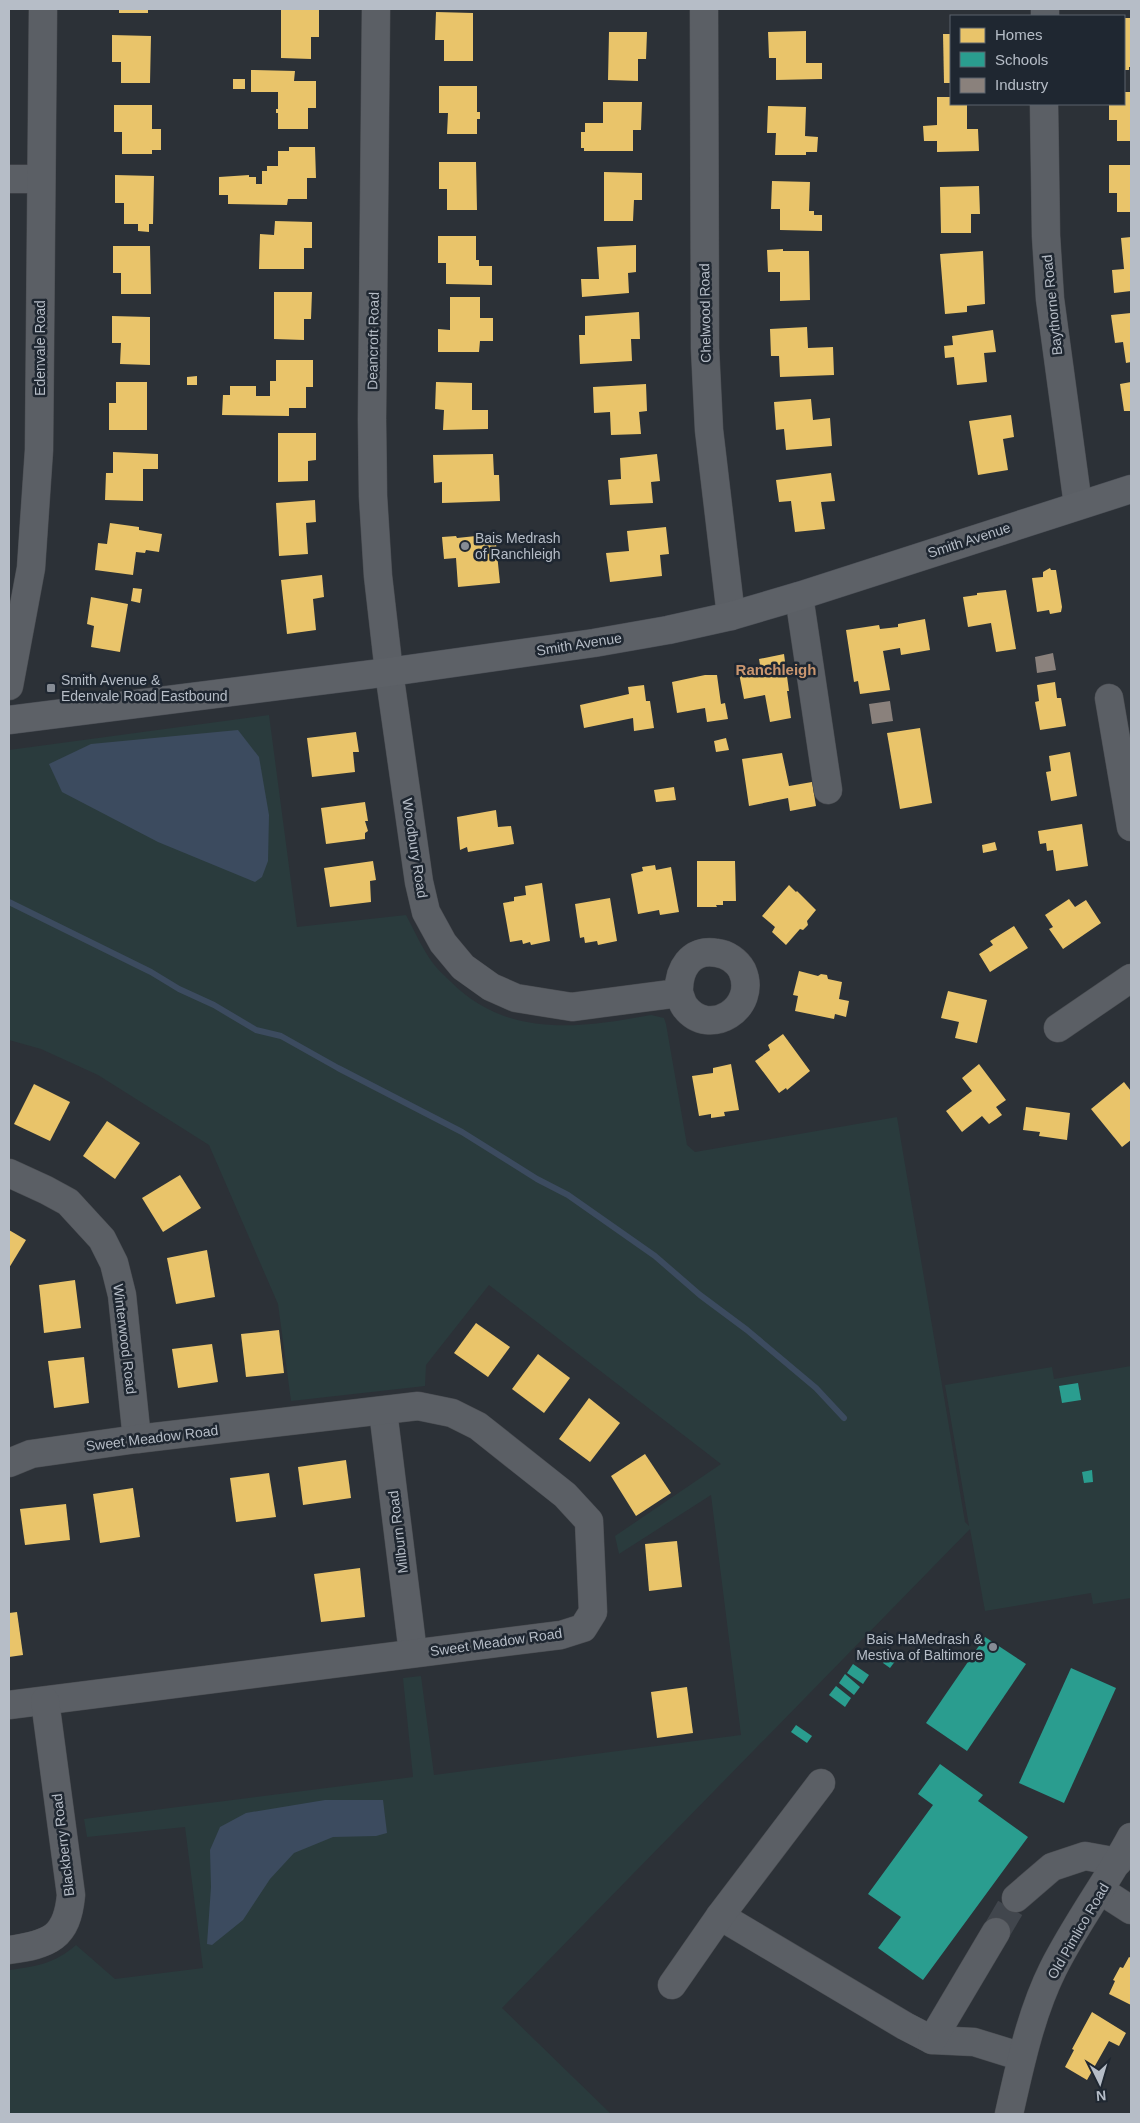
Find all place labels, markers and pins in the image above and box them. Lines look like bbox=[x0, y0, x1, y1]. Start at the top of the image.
place label: Bais Medrash of Ranchleigh bbox=[475, 530, 561, 562]
marker: Bais Medrash of Ranchleigh bbox=[459, 540, 471, 552]
place label: Smith Avenue & Edenvale Road Eastbound bbox=[61, 672, 228, 704]
marker: Smith Avenue & Edenvale Road Eastbound bbox=[45, 682, 57, 694]
place label: Bais HaMedrash & Mestiva of Baltimore bbox=[856, 1631, 984, 1663]
marker: Bais HaMedrash & Mestiva of Baltimore bbox=[987, 1641, 999, 1653]

